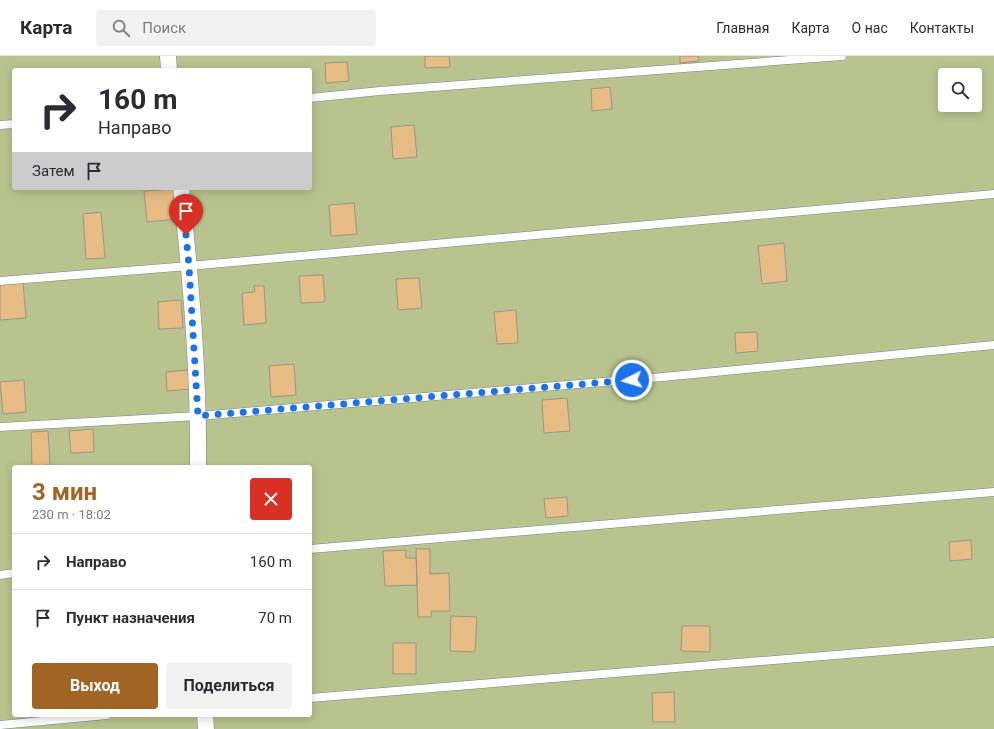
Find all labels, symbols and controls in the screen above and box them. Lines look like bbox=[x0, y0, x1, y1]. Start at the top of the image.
search box bbox=[96, 10, 376, 46]
text: Карта bbox=[20, 16, 72, 39]
icon: search bbox=[110, 17, 132, 39]
text: Поиск bbox=[142, 19, 186, 37]
text: Главная bbox=[716, 20, 769, 36]
text: Карта bbox=[791, 20, 830, 36]
text: О нас bbox=[852, 20, 888, 36]
text: Контакты bbox=[910, 20, 974, 36]
map controls bbox=[938, 68, 982, 112]
button: search bbox=[938, 68, 982, 112]
text: 160 m bbox=[98, 83, 177, 116]
icon: right bbox=[32, 84, 84, 136]
text: Направо bbox=[98, 117, 171, 138]
icon: arrive bbox=[83, 160, 105, 182]
text: Затем bbox=[32, 162, 75, 180]
pin bbox=[169, 194, 203, 235]
icon: arrive bbox=[175, 200, 197, 222]
position arrow bbox=[611, 359, 653, 401]
text: 3 мин bbox=[32, 478, 97, 506]
button: close bbox=[250, 478, 292, 520]
text: 230 m · 18:02 bbox=[32, 507, 111, 522]
icon: right bbox=[32, 551, 54, 573]
text: Направо bbox=[66, 553, 127, 571]
text: 160 m bbox=[250, 553, 292, 571]
icon: arrive bbox=[32, 607, 54, 629]
text: Пункт назначения bbox=[66, 609, 195, 627]
text: 70 m bbox=[258, 609, 292, 627]
button: Выход bbox=[32, 663, 158, 709]
button: Поделиться bbox=[166, 663, 292, 709]

